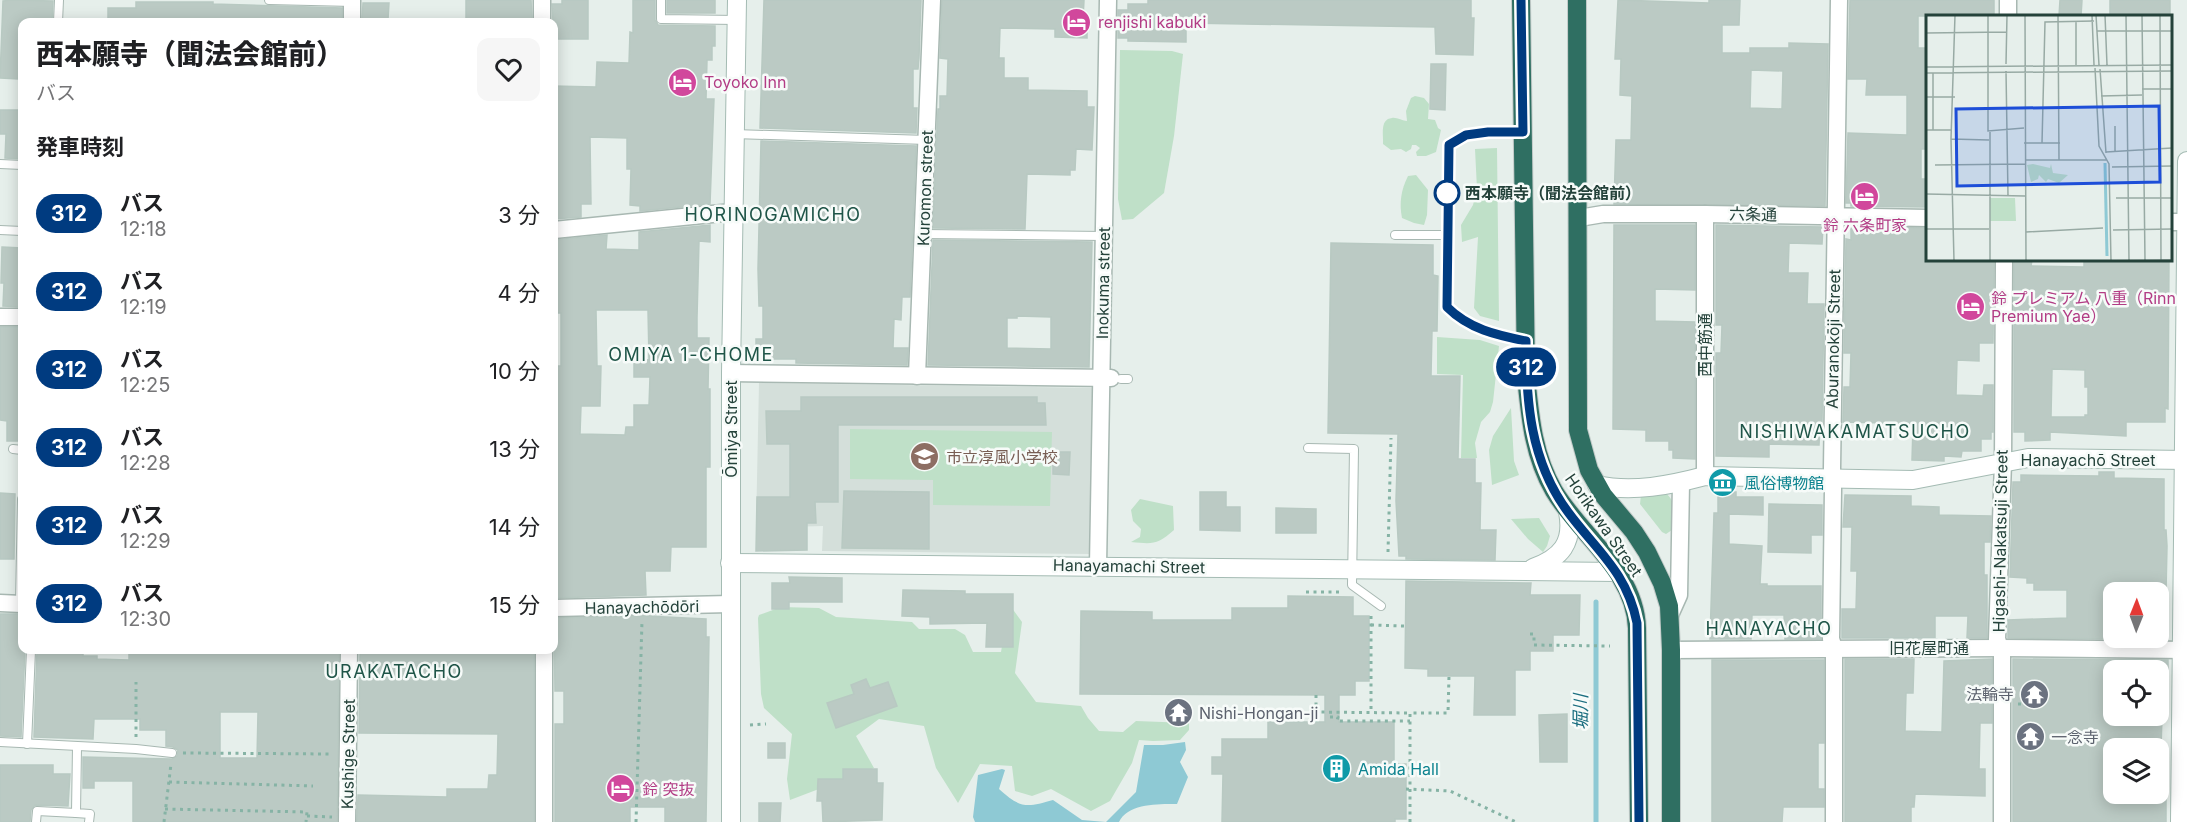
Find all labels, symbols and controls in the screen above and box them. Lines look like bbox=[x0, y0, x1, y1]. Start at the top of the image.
hotel icon: renjishi kabuki bbox=[1061, 6, 1093, 38]
place label: renjishi kabuki bbox=[1098, 12, 1206, 32]
inset map bbox=[1926, 15, 2172, 261]
text: 西本願寺（聞法会館前） bbox=[36, 37, 344, 71]
button: heart bbox=[477, 38, 540, 101]
hotel icon: Toyoko Inn bbox=[667, 66, 699, 98]
place label: Toyoko Inn bbox=[704, 72, 786, 92]
text: バス bbox=[36, 81, 76, 105]
street label: Kuromon street bbox=[913, 130, 937, 246]
text: 発車時刻 bbox=[36, 134, 124, 160]
marker: 西本願寺（聞法会館前） bbox=[1434, 180, 1460, 206]
hotel icon: 鈴 六条町家 bbox=[1849, 181, 1881, 213]
place label: 西本願寺（聞法会館前） bbox=[1465, 183, 1641, 203]
text: バス bbox=[120, 190, 164, 216]
text: 312 bbox=[51, 201, 87, 226]
text: 3 分 bbox=[498, 202, 540, 228]
district label: HORINOGAMICHO bbox=[684, 204, 862, 225]
street label: 六条通 bbox=[1729, 204, 1777, 224]
place label: 鈴 六条町家 bbox=[1823, 215, 1907, 235]
text: 12:18 bbox=[120, 217, 167, 241]
street label: Inokuma street bbox=[1092, 227, 1114, 339]
text: バス bbox=[120, 268, 164, 294]
street label: Aburanokōji Street bbox=[1822, 269, 1844, 409]
text: 312 bbox=[51, 279, 87, 304]
text: 4 分 bbox=[498, 280, 540, 306]
place label: 鈴 プレミアム 八重（Rinn Premium Yae） bbox=[1991, 288, 2176, 326]
hotel icon: 鈴 プレミアム 八重（Rinn Premium Yae） bbox=[1954, 291, 1986, 323]
text: 12:19 bbox=[120, 295, 167, 319]
street label: 西中筋通 bbox=[1695, 313, 1715, 377]
district label: OMIYA 1-CHOME bbox=[608, 344, 774, 365]
text: バス bbox=[120, 346, 164, 372]
line badge: 312 bbox=[1492, 348, 1561, 386]
text: 312 bbox=[1508, 355, 1544, 380]
text: 312 bbox=[51, 357, 87, 382]
text: 10 分 bbox=[489, 358, 540, 384]
text: 12:25 bbox=[120, 373, 170, 397]
street label: Ōmiya Street bbox=[721, 380, 741, 478]
district label: NISHIWAKAMATSUCHO bbox=[1739, 421, 1971, 442]
text: バス bbox=[120, 424, 164, 450]
text: 312 bbox=[51, 435, 87, 460]
text: 13 分 bbox=[489, 436, 540, 462]
school or university icon: 市立淳風小学校 bbox=[909, 441, 941, 473]
place label: 市立淳風小学校 bbox=[946, 447, 1058, 467]
street label: Higashi-Nakatsuji Street bbox=[1988, 449, 2012, 633]
street label: Hanayachō Street bbox=[2021, 450, 2155, 470]
text: 12:28 bbox=[120, 451, 171, 475]
museum icon: 風俗博物館 bbox=[1707, 467, 1739, 499]
street label: Horikawa Street bbox=[1561, 470, 1647, 580]
place label: 風俗博物館 bbox=[1744, 473, 1824, 493]
text: バス bbox=[120, 502, 164, 528]
text: 312 bbox=[51, 513, 87, 538]
text: 14 分 bbox=[489, 514, 540, 540]
text: 12:29 bbox=[120, 529, 171, 553]
street label: Hanayamachi Street bbox=[1053, 555, 1205, 577]
text: バス bbox=[120, 580, 164, 606]
north arrow bbox=[2103, 582, 2169, 648]
map controls bbox=[2103, 582, 2169, 804]
text: 312 bbox=[51, 591, 87, 616]
text: 15 分 bbox=[489, 592, 540, 618]
street label: Hanayachōdōri bbox=[584, 596, 700, 618]
text: 12:30 bbox=[120, 607, 171, 631]
district label: HANAYACHO bbox=[1706, 618, 1832, 639]
street label: 旧花屋町通 bbox=[1889, 638, 1969, 658]
button: locate bbox=[2103, 660, 2169, 726]
district label: URAKATACHO bbox=[325, 661, 463, 682]
temple icon: 法輪寺 bbox=[2019, 678, 2051, 710]
place label: 法輪寺 bbox=[1966, 684, 2014, 704]
water label: 堀川 bbox=[1570, 692, 1591, 730]
temple icon: Nishi-Hongan-ji bbox=[1162, 697, 1194, 729]
street label: Kushige Street bbox=[337, 699, 359, 809]
place label: Nishi-Hongan-ji bbox=[1199, 703, 1318, 723]
temple icon: 一念寺 bbox=[2014, 721, 2046, 753]
place label: 一念寺 bbox=[2051, 727, 2099, 747]
button: layers bbox=[2103, 738, 2169, 804]
building icon: Amida Hall bbox=[1321, 753, 1353, 785]
place label: Amida Hall bbox=[1358, 759, 1439, 779]
hotel icon: 鈴 突抜 bbox=[605, 773, 637, 805]
place label: 鈴 突抜 bbox=[642, 779, 695, 799]

